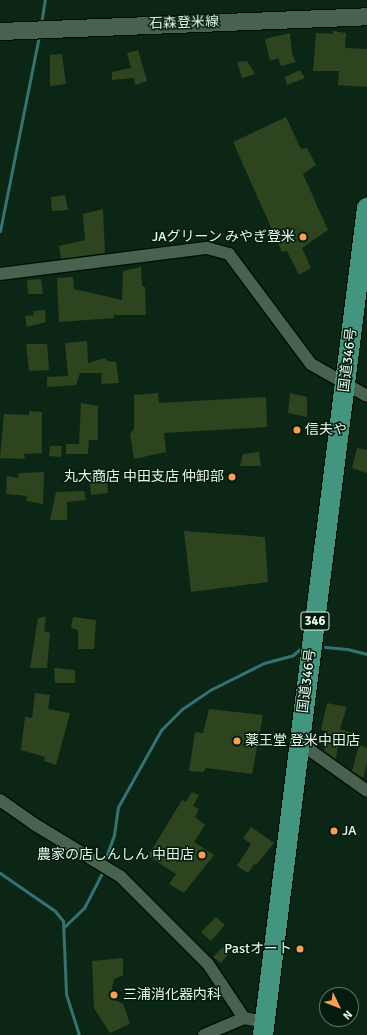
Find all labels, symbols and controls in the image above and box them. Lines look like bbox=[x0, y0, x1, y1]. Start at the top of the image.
street label: 石森登米線 bbox=[149, 13, 219, 33]
place label: JAグリーン みやぎ登米 bbox=[151, 229, 295, 245]
marker: JAグリーン みやぎ登米 bbox=[298, 232, 308, 242]
street label: 国道346号 bbox=[336, 327, 360, 393]
place label: 信夫や bbox=[305, 422, 347, 438]
marker: 信夫や bbox=[292, 425, 302, 435]
place label: 丸大商店 中田支店 仲卸部 bbox=[64, 469, 224, 485]
marker: 丸大商店 中田支店 仲卸部 bbox=[227, 472, 237, 482]
road number: 346 bbox=[300, 610, 330, 632]
street label: 国道346号 bbox=[295, 648, 319, 714]
place label: 薬王堂 登米中田店 bbox=[245, 733, 360, 749]
marker: 薬王堂 登米中田店 bbox=[232, 736, 242, 746]
place label: JA bbox=[342, 823, 357, 839]
marker: JA bbox=[329, 826, 339, 836]
place label: 農家の店しんしん 中田店 bbox=[37, 847, 194, 863]
marker: 農家の店しんしん 中田店 bbox=[197, 850, 207, 860]
place label: Pastオート bbox=[224, 941, 292, 957]
marker: Pastオート bbox=[295, 944, 305, 954]
place label: 三浦消化器内科 bbox=[123, 987, 221, 1003]
north arrow bbox=[319, 987, 359, 1027]
marker: 三浦消化器内科 bbox=[108, 989, 120, 1001]
text: N bbox=[340, 1008, 355, 1022]

